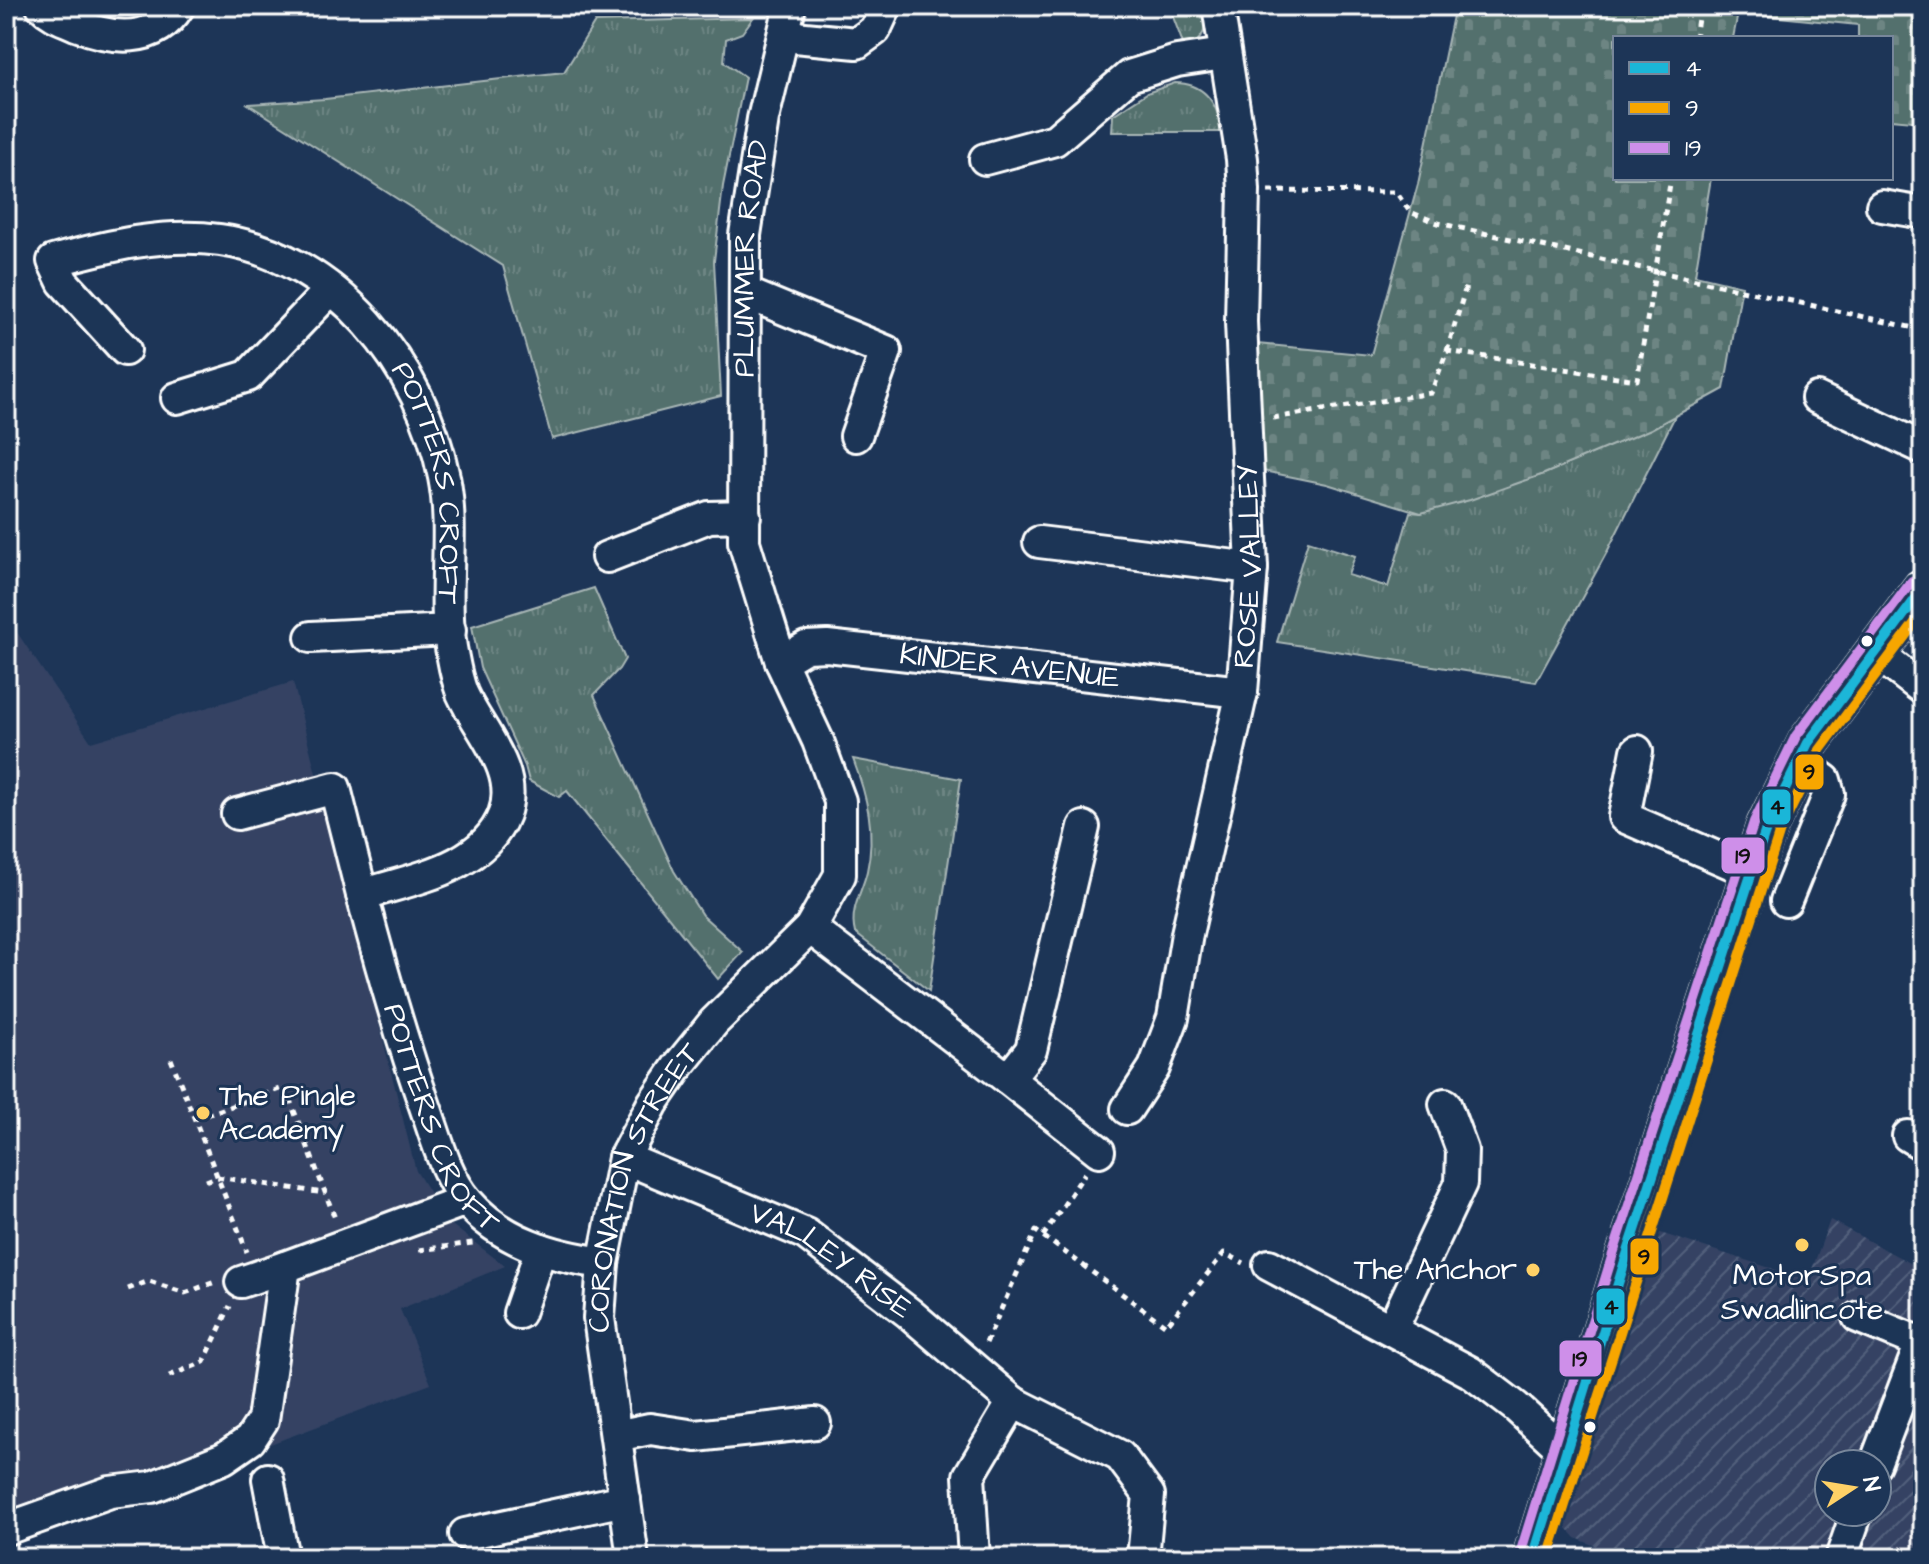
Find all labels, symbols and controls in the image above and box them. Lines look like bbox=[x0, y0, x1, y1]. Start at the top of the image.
legend bbox=[1613, 36, 1893, 180]
text: 4 bbox=[1685, 52, 1701, 86]
text: 9 bbox=[1685, 92, 1699, 126]
text: 19 bbox=[1685, 132, 1702, 166]
street label: PLUMMER ROAD bbox=[724, 137, 780, 377]
street label: POTTERS CROFT bbox=[381, 354, 470, 604]
street label: ROSE VALLEY bbox=[1223, 464, 1274, 670]
street label: KINDER AVENUE bbox=[897, 633, 1122, 699]
unlabelled marker bbox=[1859, 633, 1875, 649]
line badge: 9 bbox=[1794, 753, 1825, 791]
text: 9 bbox=[1803, 757, 1815, 788]
line badge: 4 bbox=[1761, 788, 1792, 826]
text: 4 bbox=[1770, 792, 1786, 823]
line badge: 19 bbox=[1720, 836, 1766, 875]
text: 19 bbox=[1735, 841, 1751, 872]
street label: POTTERS CROFT bbox=[372, 999, 509, 1244]
street label: CORONATION STREET bbox=[577, 1033, 710, 1336]
place label: The Pingle Academy bbox=[219, 1075, 356, 1152]
marker: The Pingle Academy bbox=[194, 1104, 212, 1122]
street label: VALLEY RISE bbox=[743, 1192, 921, 1329]
marker: MotorSpa Swadlincote bbox=[1793, 1236, 1811, 1254]
line badge: 9 bbox=[1629, 1237, 1660, 1276]
text: 9 bbox=[1638, 1242, 1650, 1273]
place label: The Anchor bbox=[1354, 1249, 1517, 1291]
place label: MotorSpa Swadlincote bbox=[1721, 1255, 1883, 1331]
marker: The Anchor bbox=[1524, 1261, 1542, 1279]
line badge: 4 bbox=[1595, 1287, 1626, 1326]
text: 4 bbox=[1604, 1292, 1620, 1323]
line badge: 19 bbox=[1558, 1339, 1603, 1378]
text: 19 bbox=[1572, 1344, 1588, 1375]
unlabelled marker bbox=[1582, 1419, 1598, 1435]
north arrow bbox=[1813, 1448, 1893, 1528]
text: N bbox=[1855, 1474, 1888, 1494]

